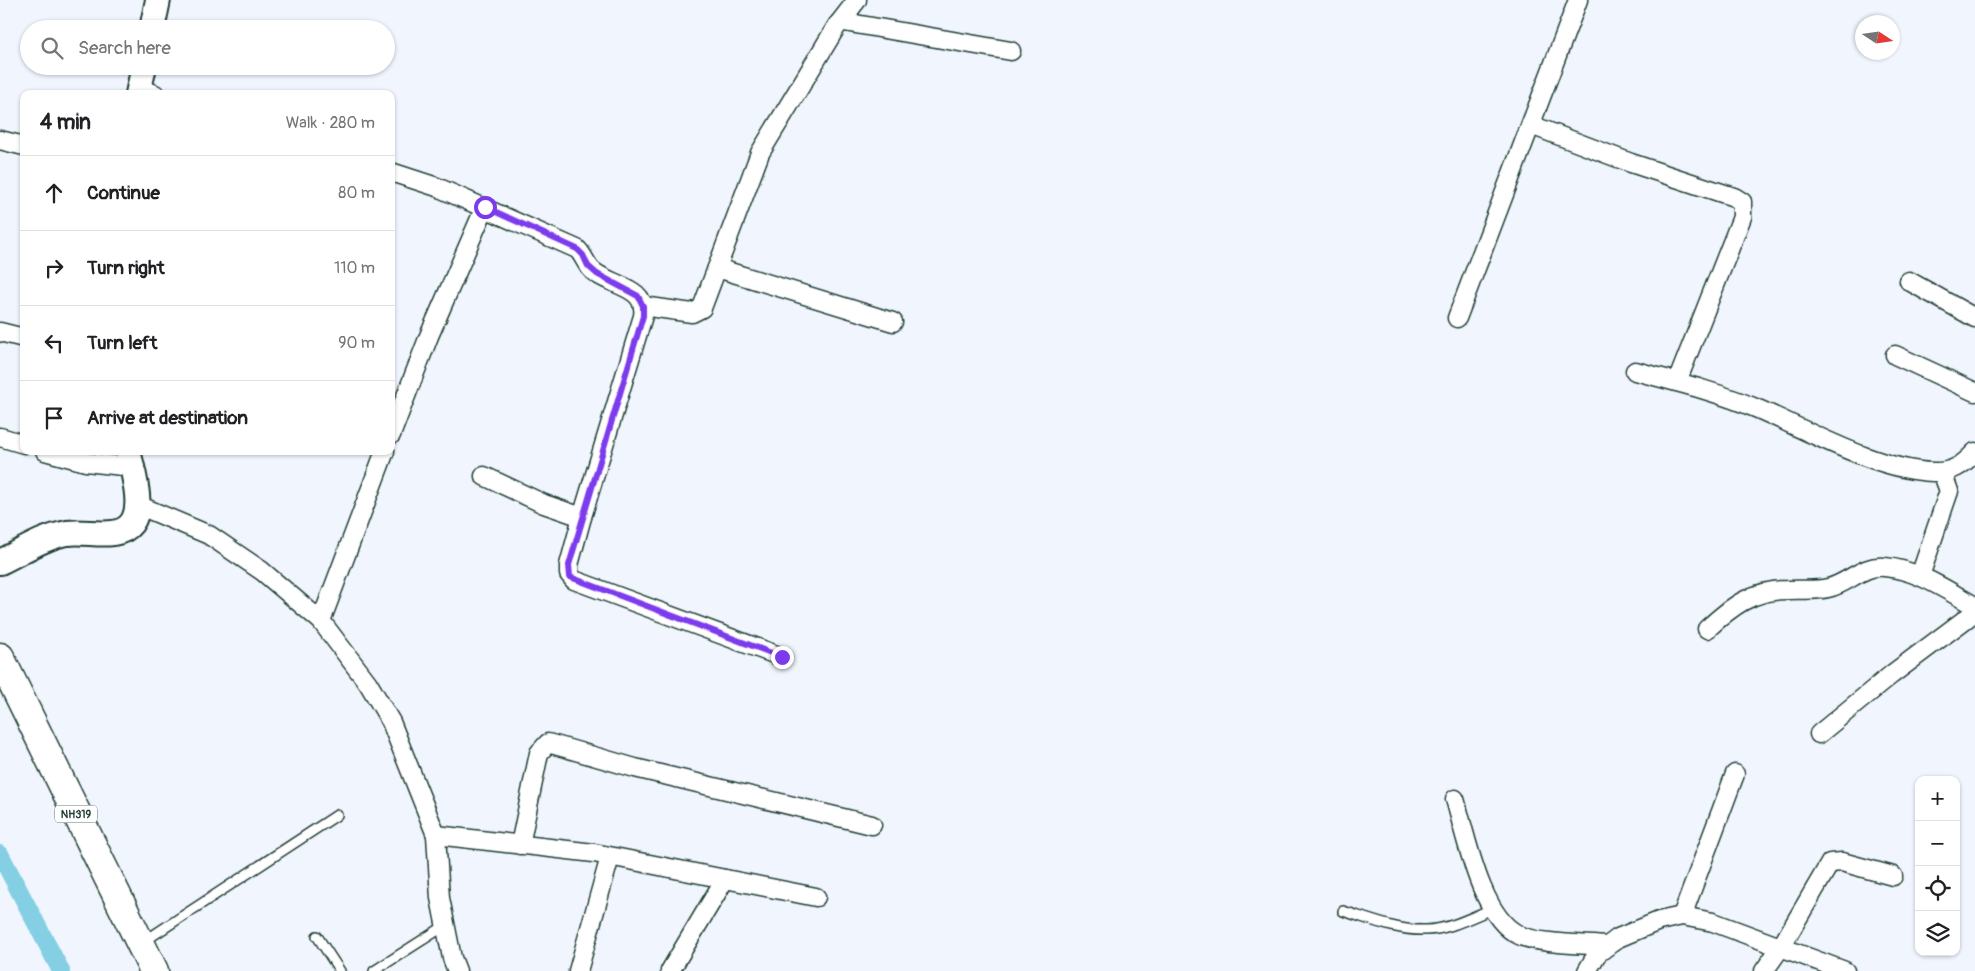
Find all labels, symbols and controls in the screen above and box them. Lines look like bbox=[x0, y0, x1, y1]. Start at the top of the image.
north arrow bbox=[1855, 15, 1900, 60]
search box bbox=[20, 20, 395, 75]
icon: search bbox=[38, 34, 66, 62]
text: Search here bbox=[78, 36, 171, 60]
text: 4 min bbox=[40, 109, 91, 136]
text: Walk · 280 m bbox=[286, 113, 375, 133]
icon: ahead bbox=[40, 179, 68, 207]
text: Continue bbox=[87, 181, 160, 205]
text: 80 m bbox=[338, 183, 375, 203]
route start bbox=[474, 196, 497, 219]
icon: right bbox=[40, 254, 68, 282]
text: Turn right bbox=[87, 256, 165, 280]
text: 110 m bbox=[334, 258, 375, 278]
icon: left bbox=[40, 329, 68, 357]
text: Turn left bbox=[87, 331, 157, 355]
text: 90 m bbox=[338, 333, 375, 353]
icon: arrive bbox=[40, 404, 68, 432]
text: Arrive at destination bbox=[87, 406, 248, 430]
route end bbox=[771, 646, 794, 669]
map controls bbox=[1915, 776, 1960, 956]
button: + bbox=[1915, 776, 1960, 821]
road number: NH319 bbox=[55, 806, 97, 822]
button: − bbox=[1915, 821, 1960, 866]
button: locate bbox=[1915, 866, 1960, 911]
button: layers bbox=[1915, 911, 1960, 956]

